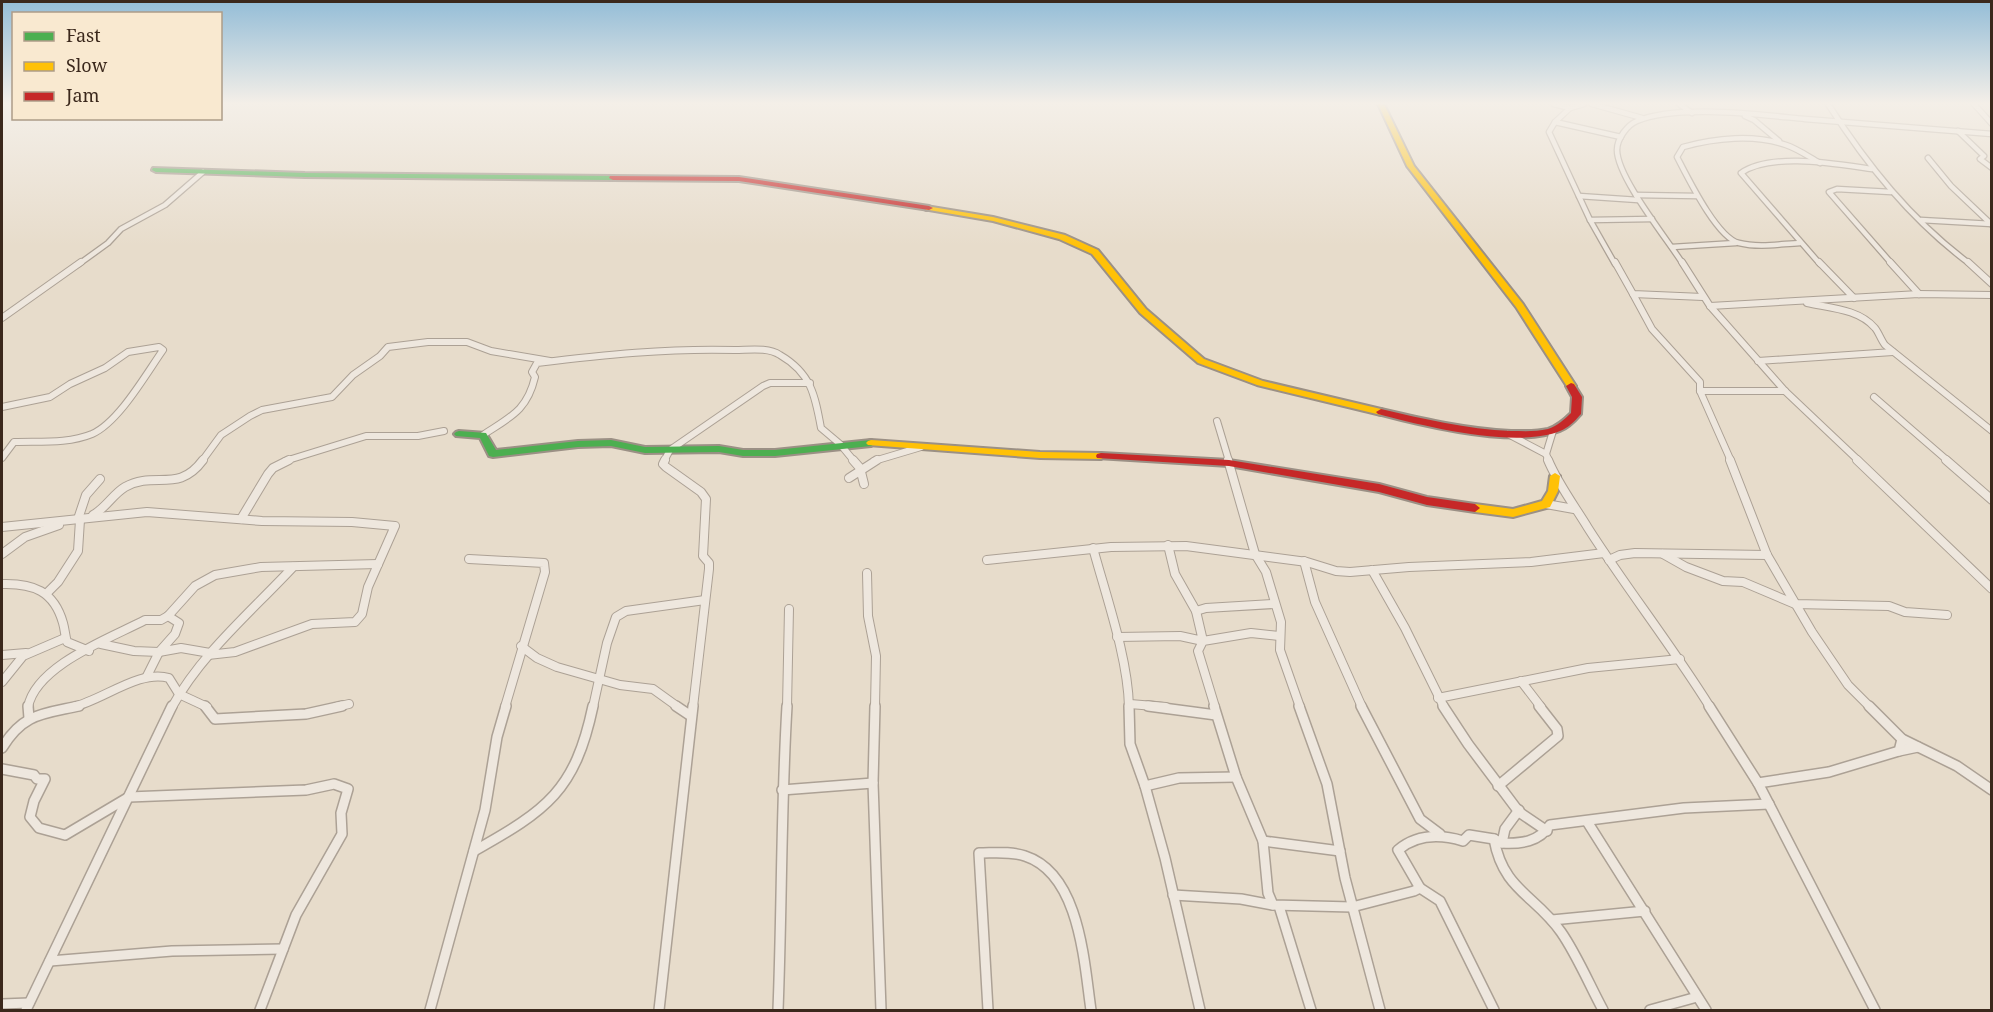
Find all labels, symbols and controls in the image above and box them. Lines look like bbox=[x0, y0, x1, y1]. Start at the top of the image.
legend bbox=[12, 12, 222, 120]
text: Fast bbox=[66, 23, 101, 47]
text: Slow bbox=[66, 53, 108, 77]
text: Jam bbox=[65, 83, 100, 107]

